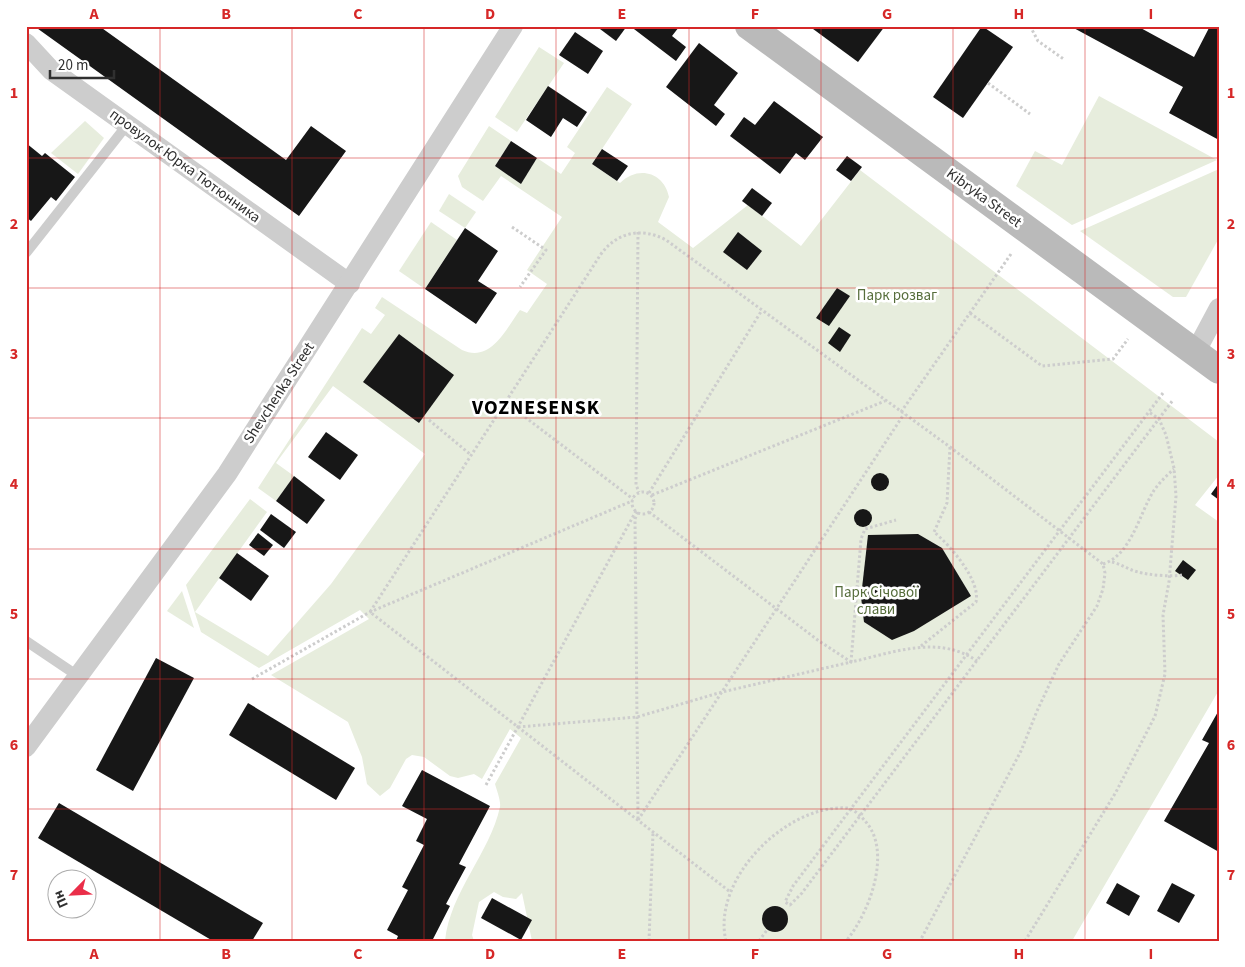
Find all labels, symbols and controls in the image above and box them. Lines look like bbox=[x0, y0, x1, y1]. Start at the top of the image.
text: A bbox=[88, 3, 99, 25]
text: B bbox=[221, 3, 231, 25]
text: C bbox=[353, 3, 363, 25]
text: D bbox=[485, 3, 495, 25]
text: E bbox=[618, 3, 626, 25]
text: F bbox=[751, 3, 759, 25]
text: G bbox=[882, 3, 892, 25]
text: H bbox=[1014, 3, 1024, 25]
text: I bbox=[1149, 3, 1153, 25]
scale bar bbox=[50, 48, 114, 80]
text: 20 m bbox=[58, 55, 88, 76]
text: 1 bbox=[10, 82, 18, 104]
text: 1 bbox=[1227, 82, 1235, 104]
street label: провулок Юрка Тютюнника bbox=[105, 104, 265, 228]
street label: Kibryka Street bbox=[942, 163, 1026, 233]
text: 2 bbox=[10, 213, 18, 235]
text: 2 bbox=[1227, 213, 1235, 235]
park label: Парк розваг bbox=[857, 285, 937, 306]
street label: Shevchenka Street bbox=[238, 338, 320, 448]
text: 3 bbox=[10, 343, 18, 365]
text: 3 bbox=[1227, 343, 1235, 365]
district label: VOZNESENSK bbox=[471, 394, 600, 422]
text: 4 bbox=[10, 473, 19, 495]
text: 4 bbox=[1227, 473, 1236, 495]
park label: Парк Січової слави bbox=[834, 582, 919, 620]
text: 5 bbox=[10, 603, 18, 625]
text: 5 bbox=[1227, 603, 1235, 625]
text: 6 bbox=[10, 734, 18, 756]
text: 6 bbox=[1227, 734, 1235, 756]
text: 7 bbox=[10, 864, 18, 886]
text: 7 bbox=[1227, 864, 1235, 886]
north arrow bbox=[48, 870, 98, 920]
text: Пн bbox=[48, 887, 74, 911]
text: A bbox=[88, 943, 99, 965]
text: B bbox=[221, 943, 231, 965]
text: C bbox=[353, 943, 363, 965]
text: D bbox=[485, 943, 495, 965]
text: E bbox=[618, 943, 626, 965]
text: F bbox=[751, 943, 759, 965]
text: G bbox=[882, 943, 892, 965]
text: H bbox=[1014, 943, 1024, 965]
text: I bbox=[1149, 943, 1153, 965]

